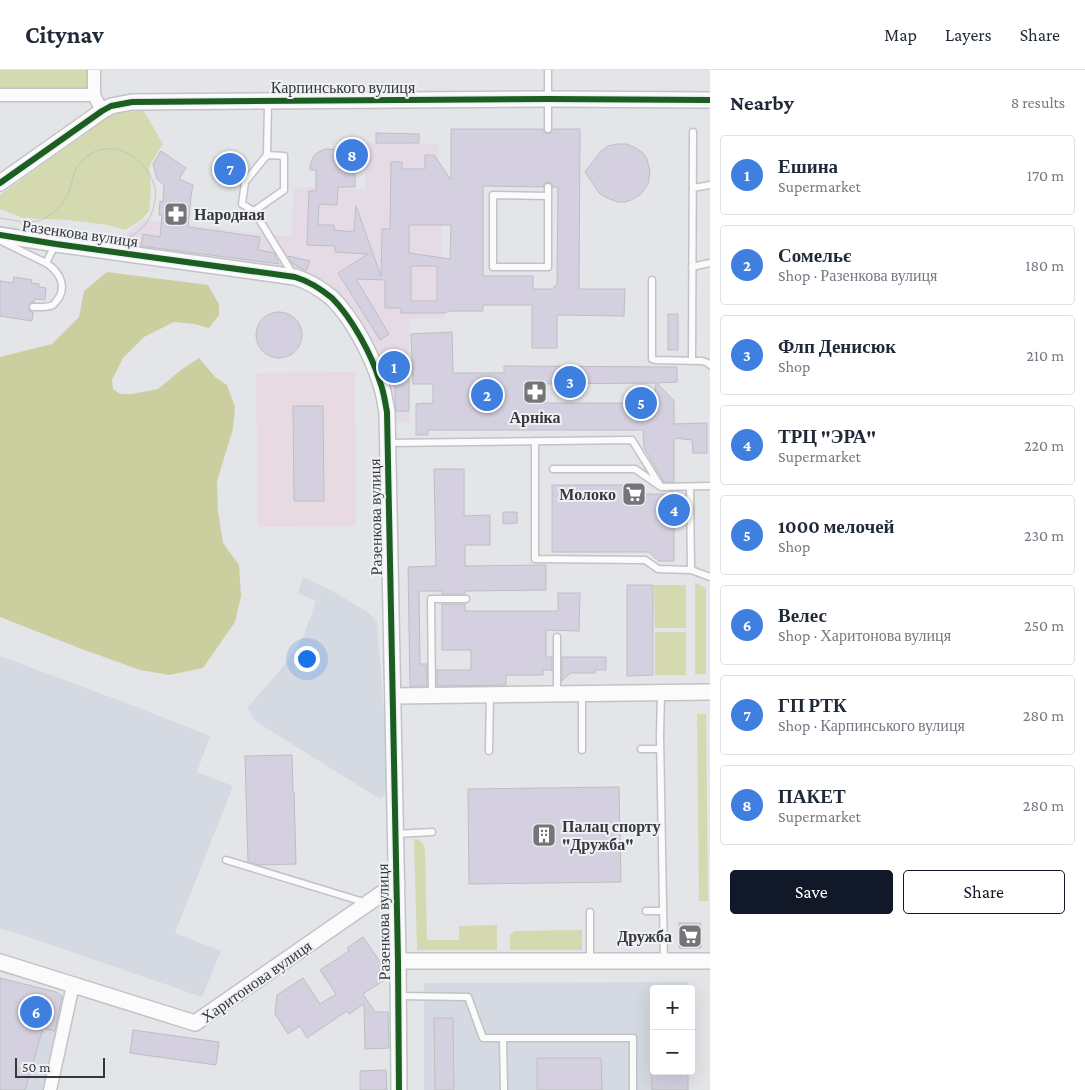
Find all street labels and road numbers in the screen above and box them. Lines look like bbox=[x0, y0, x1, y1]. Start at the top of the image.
street label: Карпинського вулиця bbox=[271, 79, 416, 97]
street label: Разенкова вулиця bbox=[21, 217, 140, 251]
street label: Разенкова вулиця bbox=[366, 458, 386, 576]
street label: Разенкова вулиця bbox=[374, 863, 394, 981]
street label: Харитонова вулиця bbox=[198, 937, 316, 1027]

